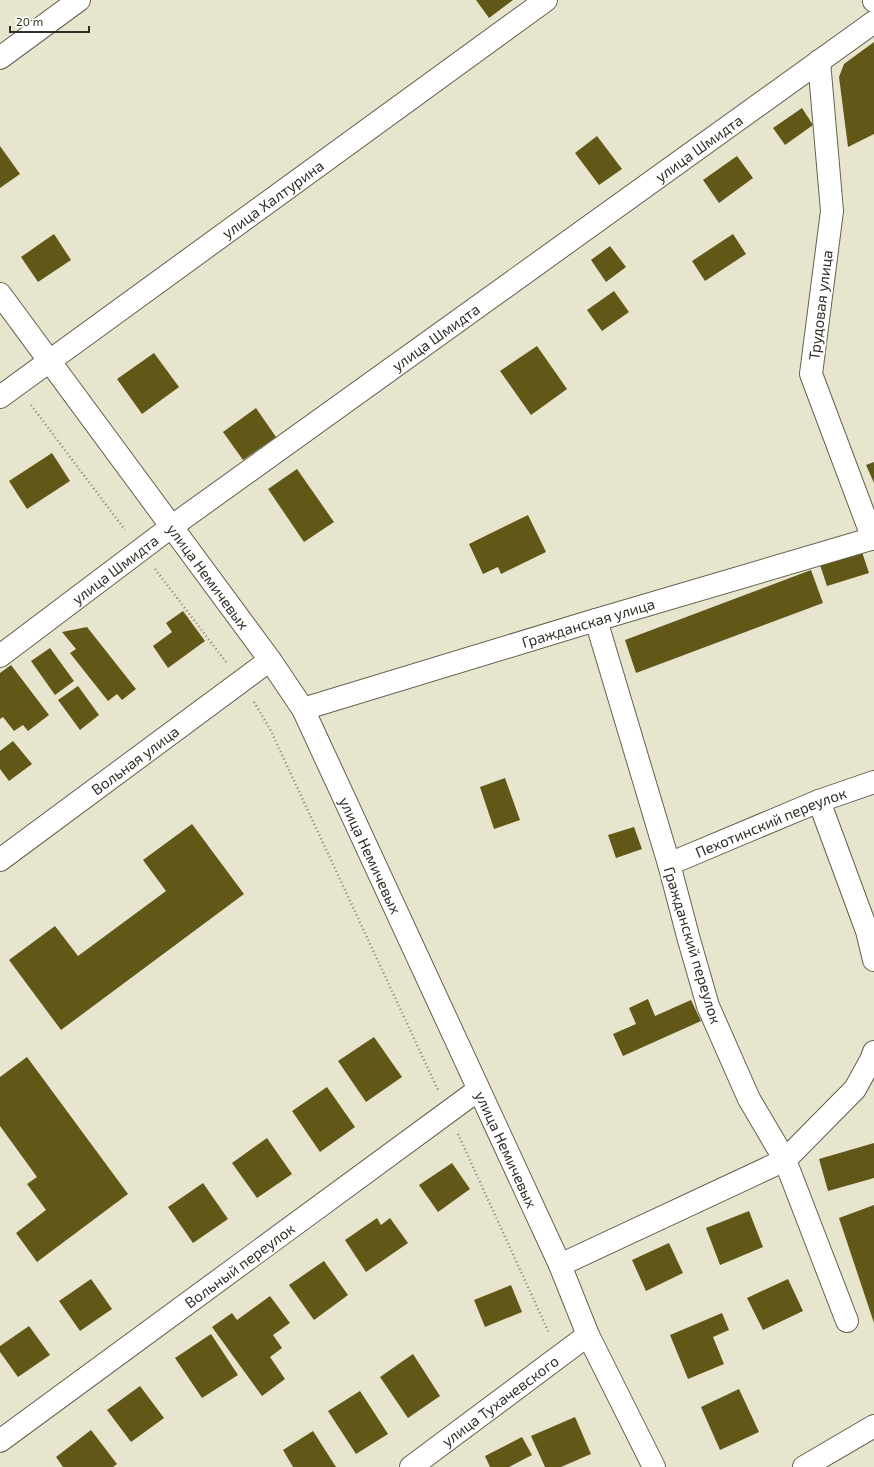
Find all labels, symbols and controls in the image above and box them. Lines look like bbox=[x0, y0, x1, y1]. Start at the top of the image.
scale bar bbox=[10, 8, 89, 34]
text: 20 m bbox=[16, 14, 43, 28]
street label: улица Шмидта bbox=[651, 110, 746, 186]
street label: улица Халтурина bbox=[218, 156, 327, 243]
street label: Трудовая улица bbox=[804, 249, 837, 361]
street label: улица Шмидта bbox=[388, 299, 483, 375]
street label: улица Немичевых bbox=[163, 520, 253, 633]
street label: улица Шмидта bbox=[68, 531, 162, 608]
street label: Гражданская улица bbox=[519, 594, 657, 651]
street label: Вольная улица bbox=[88, 722, 182, 798]
street label: Пехотинский переулок bbox=[692, 783, 849, 861]
street label: улица Немичевых bbox=[335, 794, 405, 917]
street label: Гражданский переулок bbox=[660, 864, 725, 1026]
street label: улица Немичевых bbox=[471, 1088, 541, 1211]
street label: Вольный переулок bbox=[181, 1219, 298, 1311]
street label: улица Тухачевского bbox=[438, 1351, 562, 1451]

